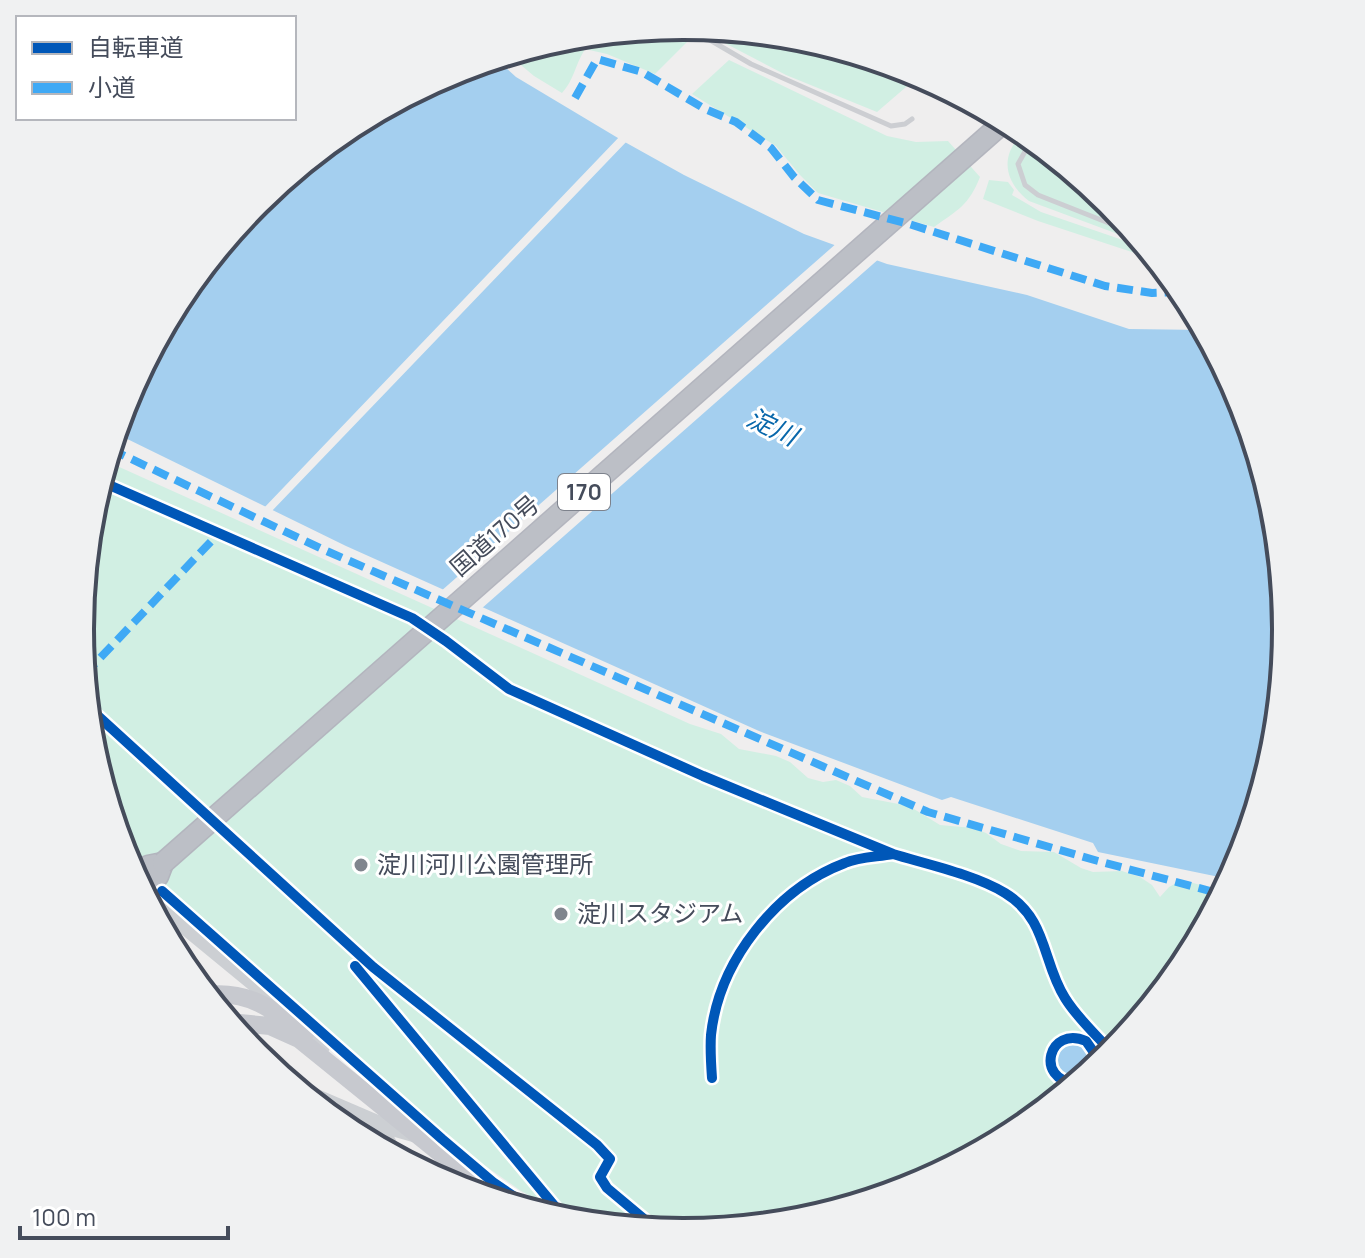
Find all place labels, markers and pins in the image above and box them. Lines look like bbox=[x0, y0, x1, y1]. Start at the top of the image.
place label: 淀川河川公園管理所 bbox=[377, 847, 593, 880]
marker: 淀川河川公園管理所 bbox=[352, 856, 370, 874]
place label: 淀川スタジアム bbox=[577, 896, 743, 929]
marker: 淀川スタジアム bbox=[552, 905, 570, 923]

